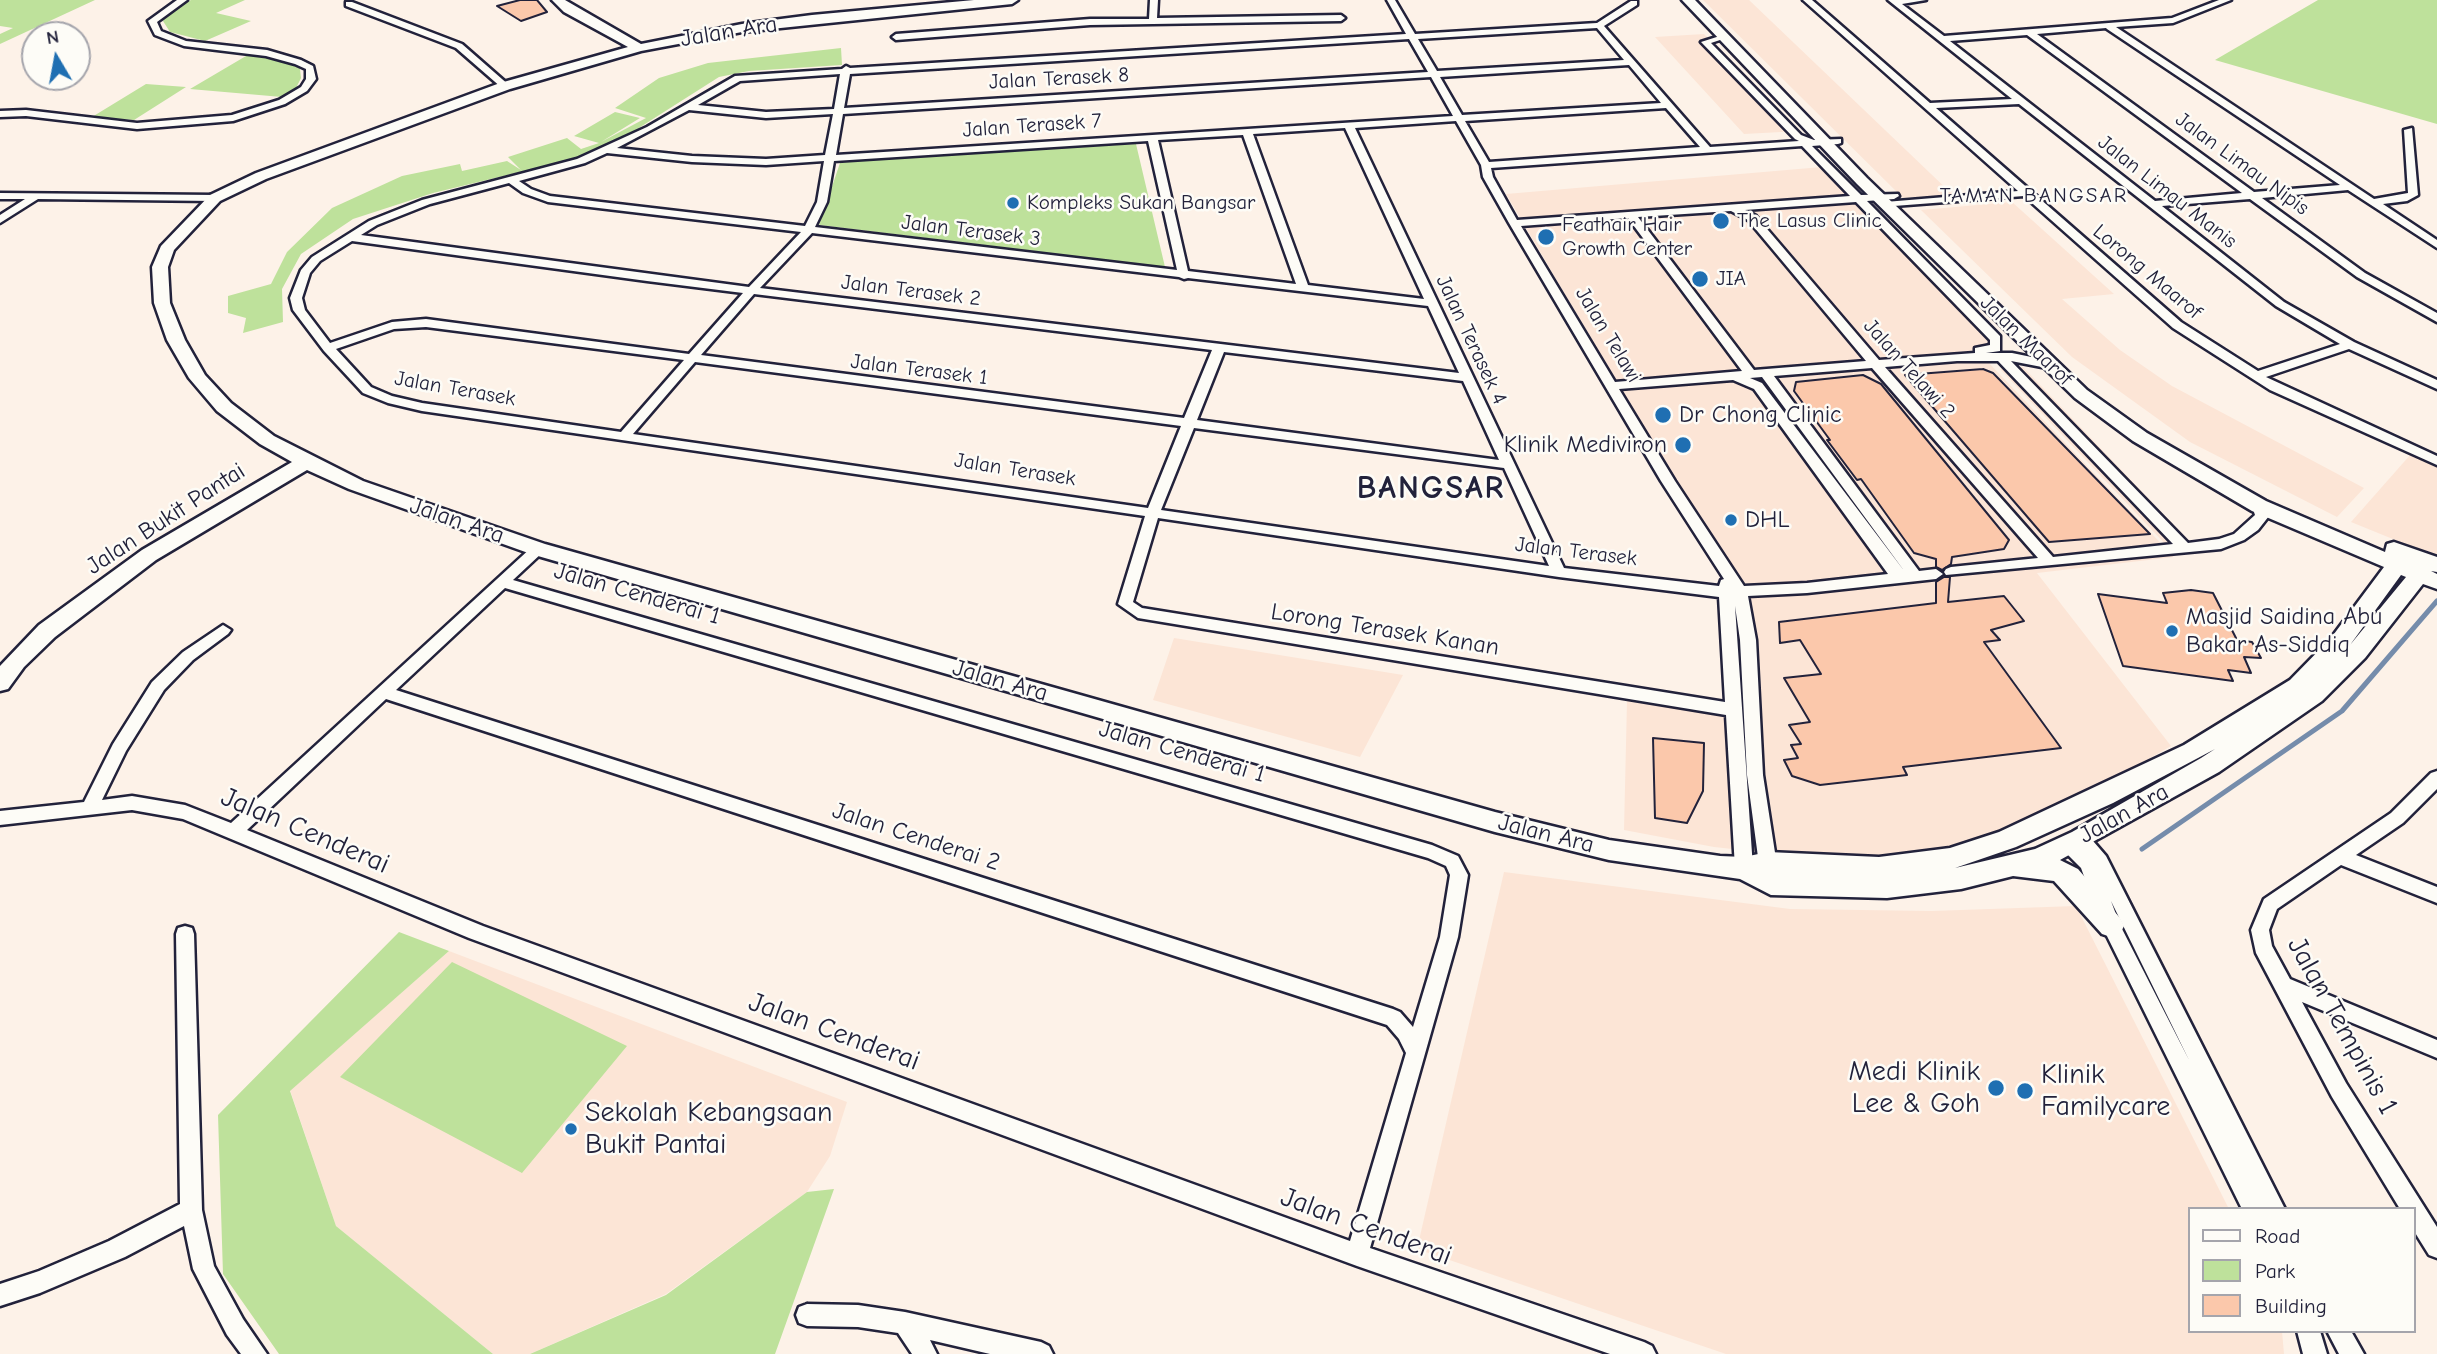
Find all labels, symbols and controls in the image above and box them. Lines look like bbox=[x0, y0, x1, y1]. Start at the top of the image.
street label: Jalan Ara bbox=[679, 10, 779, 54]
north arrow bbox=[21, 21, 91, 91]
text: N bbox=[45, 25, 61, 49]
street label: Jalan Terasek 8 bbox=[988, 63, 1130, 95]
street label: Jalan Limau Nipis bbox=[2170, 107, 2314, 221]
street label: Jalan Terasek 7 bbox=[962, 109, 1102, 143]
street label: Jalan Limau Manis bbox=[2093, 130, 2241, 254]
district label: TAMAN BANGSAR bbox=[1941, 183, 2127, 209]
place label: Kompleks Sukan Bangsar bbox=[1027, 190, 1255, 216]
marker: Kompleks Sukan Bangsar bbox=[1005, 195, 1021, 211]
place label: The Lasus Clinic bbox=[1737, 208, 1882, 234]
street label: Jalan Terasek 3 bbox=[900, 210, 1042, 252]
marker: The Lasus Clinic bbox=[1711, 211, 1731, 231]
place label: Feathair Hair Growth Center bbox=[1562, 212, 1692, 262]
street label: Lorong Maarof bbox=[2087, 219, 2207, 325]
marker: Feathair Hair Growth Center bbox=[1536, 227, 1556, 247]
place label: JIA bbox=[1716, 266, 1746, 292]
marker: JIA bbox=[1690, 269, 1710, 289]
street label: Jalan Terasek 2 bbox=[840, 270, 982, 312]
street label: Jalan Terasek 4 bbox=[1430, 271, 1512, 409]
street label: Jalan Telawi bbox=[1570, 283, 1646, 387]
street label: Jalan Maarof bbox=[1975, 291, 2077, 391]
street label: Jalan Telawi 2 bbox=[1858, 314, 1960, 424]
street label: Jalan Terasek 1 bbox=[849, 349, 989, 391]
street label: Jalan Terasek bbox=[393, 366, 517, 412]
place label: Dr Chong Clinic bbox=[1679, 401, 1842, 429]
marker: Dr Chong Clinic bbox=[1653, 405, 1673, 425]
place label: Klinik Mediviron bbox=[1504, 431, 1667, 459]
marker: Klinik Mediviron bbox=[1673, 435, 1693, 455]
street label: Jalan Terasek bbox=[953, 448, 1077, 492]
street label: Jalan Bukit Pantai bbox=[81, 457, 251, 581]
district label: BANGSAR bbox=[1358, 470, 1504, 508]
street label: Jalan Ara bbox=[406, 491, 508, 551]
place label: DHL bbox=[1745, 506, 1789, 534]
marker: DHL bbox=[1723, 512, 1739, 528]
street label: Jalan Terasek bbox=[1514, 532, 1638, 572]
street label: Jalan Cenderai 1 bbox=[551, 557, 723, 631]
street label: Lorong Terasek Kanan bbox=[1269, 598, 1501, 662]
place label: Masjid Saidina Abu Bakar As-Siddiq bbox=[2186, 603, 2382, 659]
marker: Masjid Saidina Abu Bakar As-Siddiq bbox=[2164, 623, 2180, 639]
street label: Jalan Ara bbox=[949, 654, 1051, 708]
street label: Jalan Cenderai 1 bbox=[1096, 715, 1268, 789]
street label: Jalan Ara bbox=[2074, 778, 2174, 850]
street label: Jalan Cenderai bbox=[216, 780, 394, 882]
street label: Jalan Cenderai 2 bbox=[829, 796, 1003, 878]
street label: Jalan Ara bbox=[1495, 808, 1597, 860]
street label: Jalan Tempinis 1 bbox=[2279, 932, 2405, 1120]
street label: Jalan Cenderai bbox=[744, 985, 924, 1079]
place label: Medi Klinik Lee & Goh bbox=[1848, 1055, 1980, 1121]
place label: Klinik Familycare bbox=[2041, 1058, 2170, 1124]
marker: Medi Klinik Lee & Goh bbox=[1986, 1078, 2006, 1098]
marker: Klinik Familycare bbox=[2015, 1081, 2035, 1101]
place label: Sekolah Kebangsaan Bukit Pantai bbox=[585, 1096, 833, 1162]
marker: Sekolah Kebangsaan Bukit Pantai bbox=[563, 1121, 579, 1137]
street label: Jalan Cenderai bbox=[1276, 1180, 1456, 1274]
legend bbox=[2188, 1207, 2416, 1333]
text: Road bbox=[2255, 1224, 2300, 1248]
text: Park bbox=[2255, 1259, 2295, 1283]
text: Building bbox=[2255, 1294, 2327, 1318]

